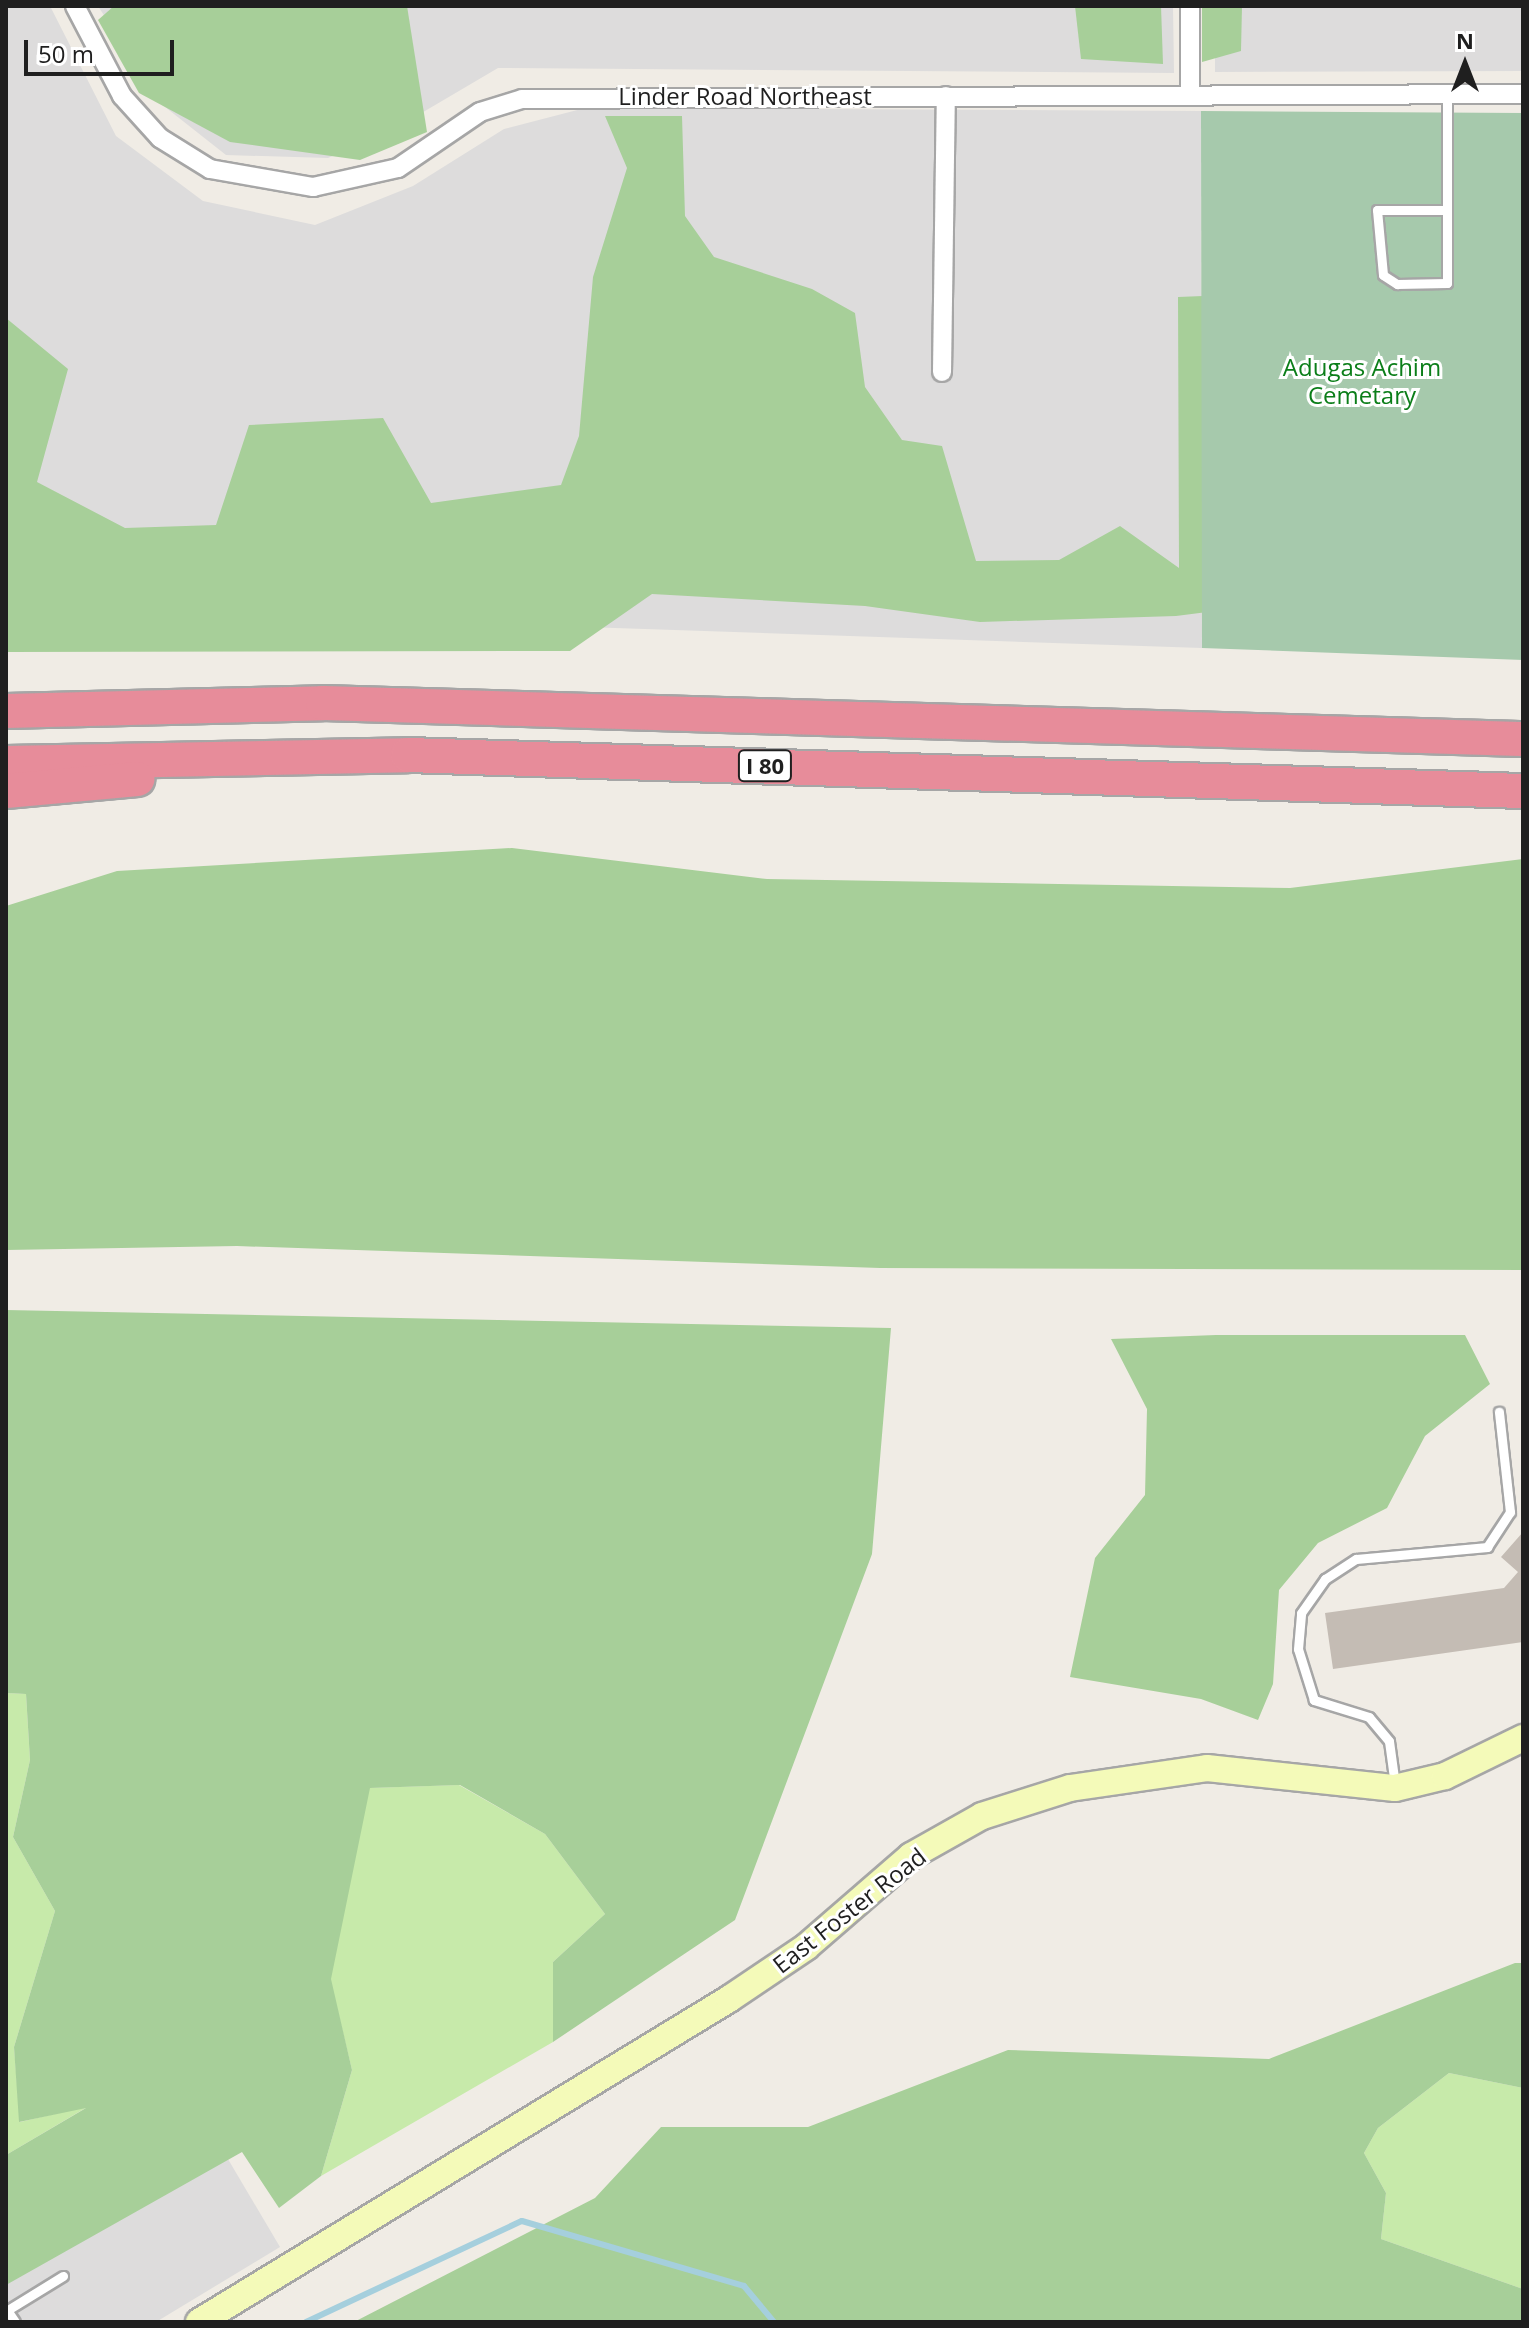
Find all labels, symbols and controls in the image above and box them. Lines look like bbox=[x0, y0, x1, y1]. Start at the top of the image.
scale bar bbox=[28, 24, 178, 74]
north arrow bbox=[1425, 24, 1505, 104]
text: N bbox=[1456, 25, 1474, 55]
text: 50 m bbox=[38, 37, 94, 70]
street label: Linder Road Northeast bbox=[618, 82, 872, 110]
park label: Adugas Achim Cemetary bbox=[1283, 353, 1441, 409]
road number: I 80 bbox=[737, 748, 793, 784]
street label: East Foster Road bbox=[767, 1841, 931, 1979]

